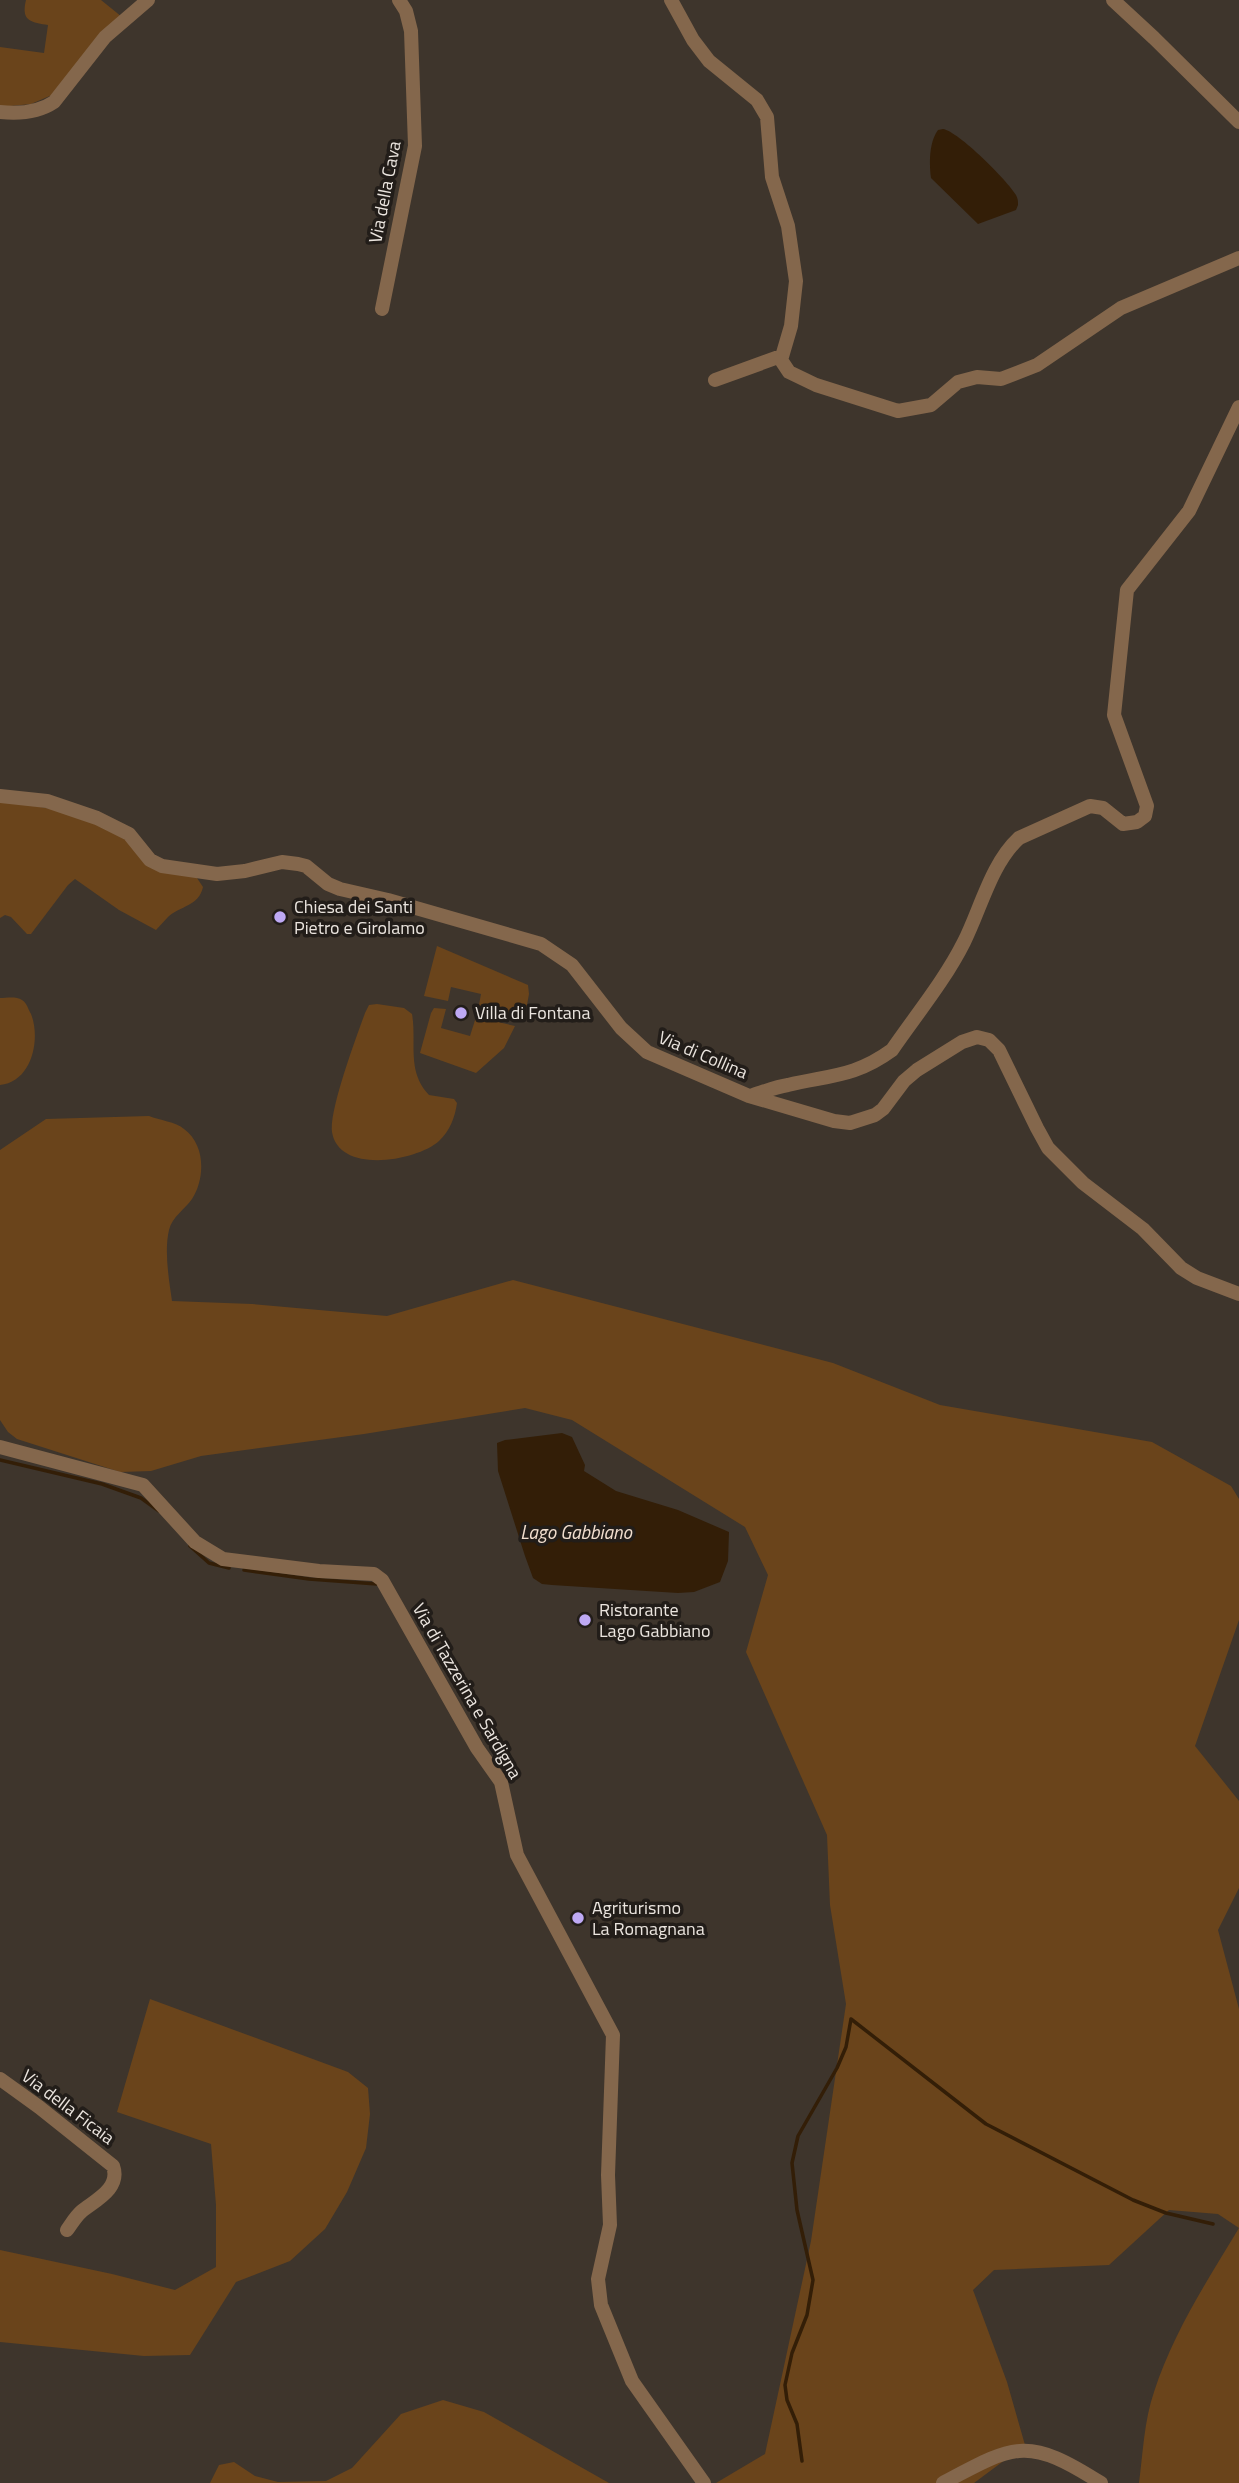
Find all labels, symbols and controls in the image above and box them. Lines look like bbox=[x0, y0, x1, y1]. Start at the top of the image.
street label: Via della Cava bbox=[361, 138, 408, 245]
place label: Chiesa dei Santi Pietro e Girolamo bbox=[294, 893, 425, 941]
marker: Chiesa dei Santi Pietro e Girolamo bbox=[272, 909, 288, 925]
place label: Villa di Fontana bbox=[475, 999, 590, 1026]
marker: Villa di Fontana bbox=[453, 1005, 469, 1021]
street label: Via di Collina bbox=[654, 1024, 752, 1086]
water label: Lago Gabbiano bbox=[520, 1517, 632, 1546]
place label: Ristorante Lago Gabbiano bbox=[599, 1596, 711, 1644]
street label: Via di Tazzerina e Sardigna bbox=[406, 1598, 529, 1784]
marker: Ristorante Lago Gabbiano bbox=[577, 1612, 593, 1628]
place label: Agriturismo La Romagnana bbox=[592, 1894, 705, 1942]
marker: Agriturismo La Romagnana bbox=[570, 1910, 586, 1926]
street label: Via della Ficaia bbox=[16, 2063, 121, 2151]

